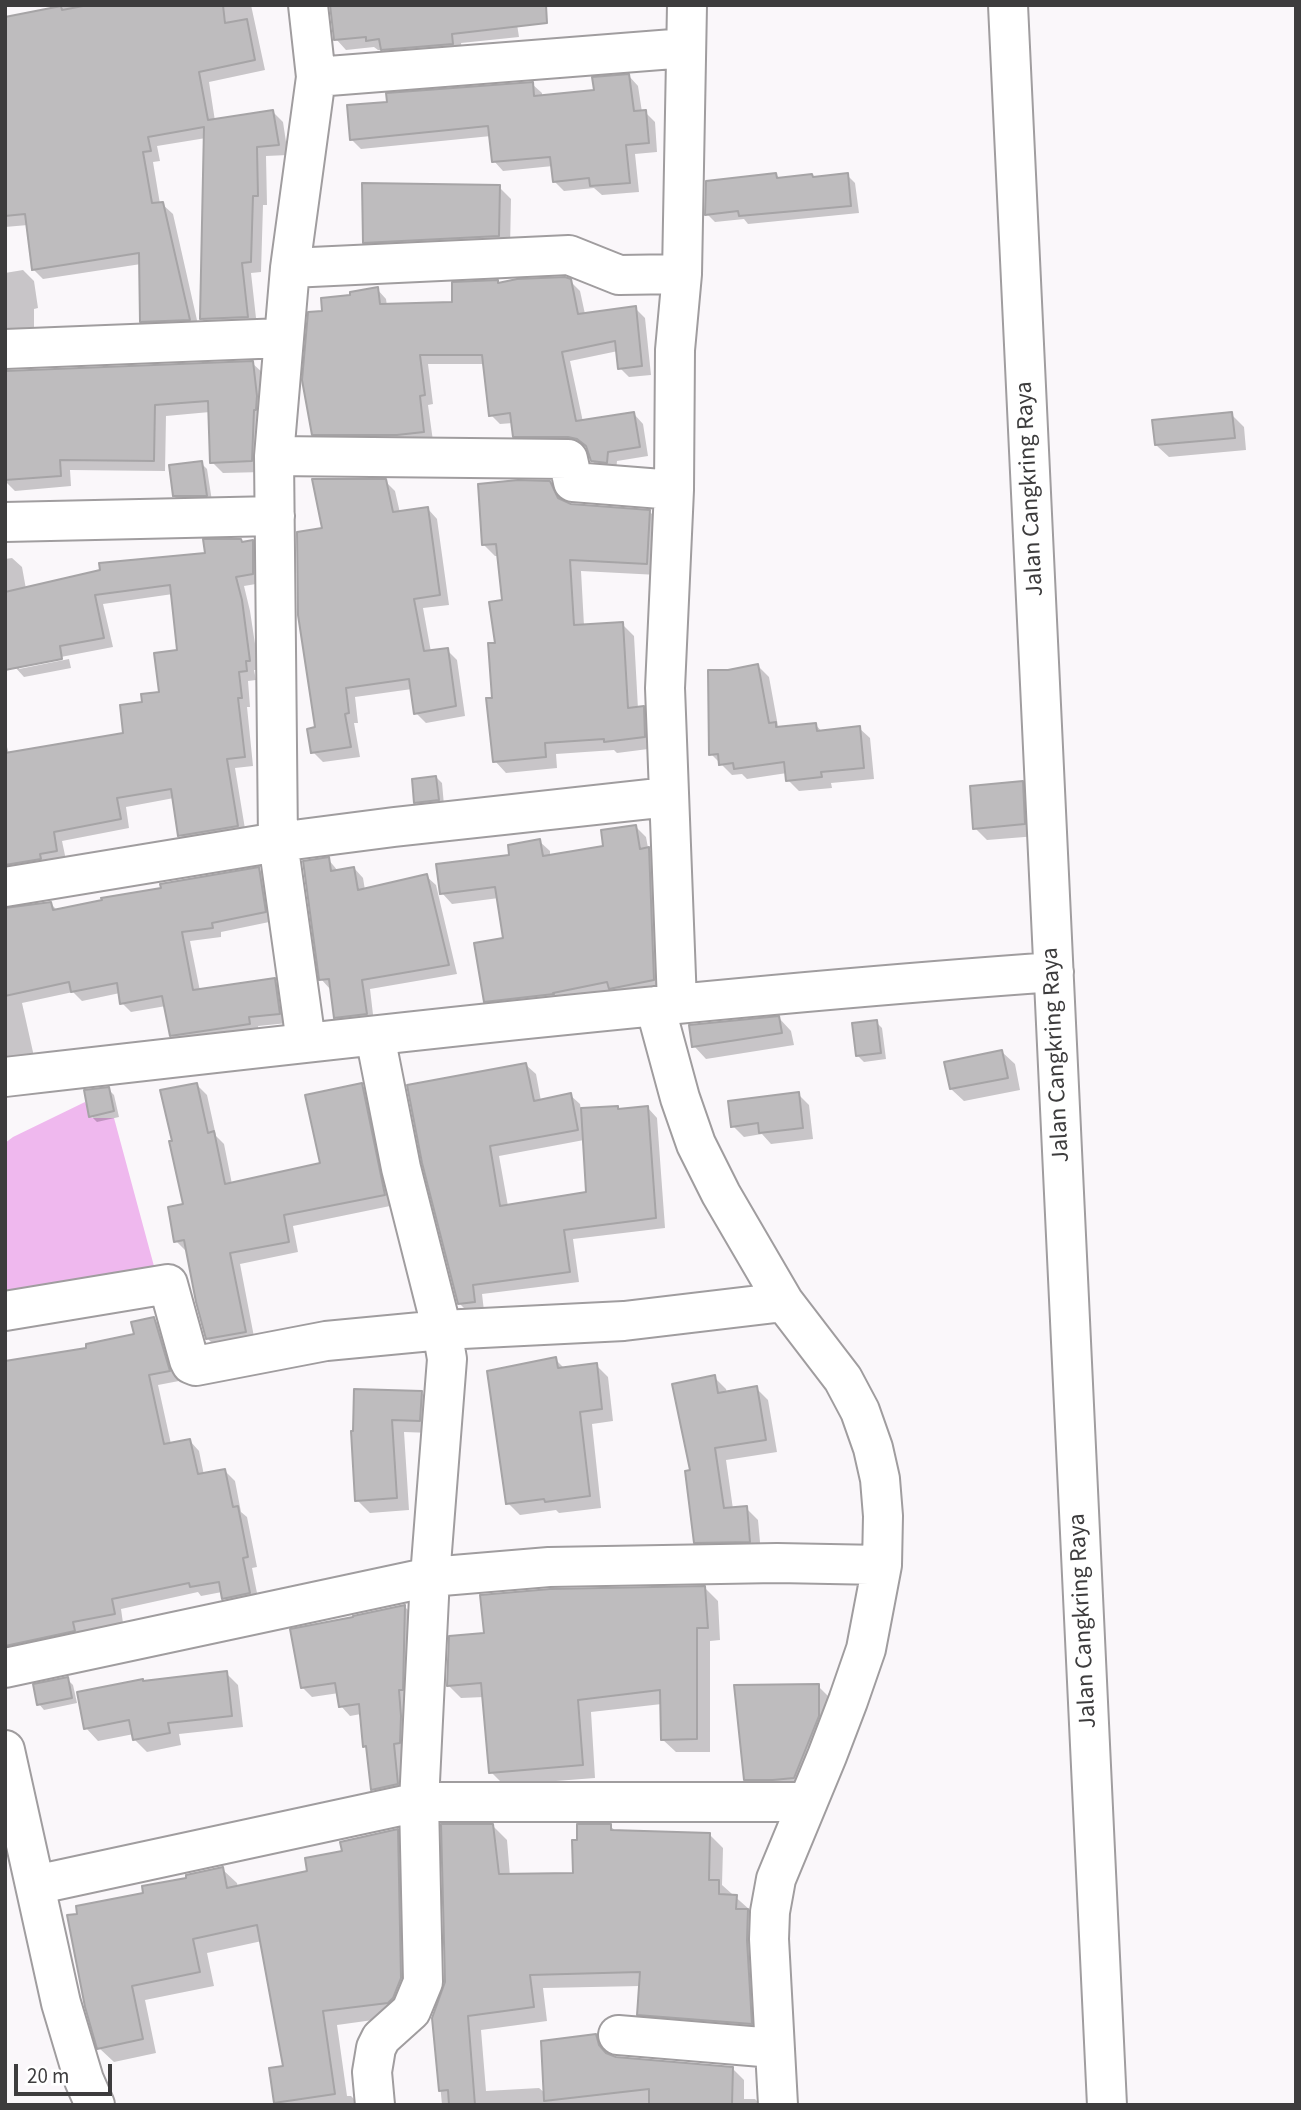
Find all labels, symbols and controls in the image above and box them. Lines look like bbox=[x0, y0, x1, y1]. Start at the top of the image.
street label: Jalan Cangkring Raya bbox=[1011, 381, 1051, 597]
street label: Jalan Cangkring Raya bbox=[1037, 947, 1077, 1163]
street label: Jalan Cangkring Raya bbox=[1064, 1513, 1104, 1729]
scale bar bbox=[18, 2050, 116, 2094]
text: 20 m bbox=[27, 2061, 69, 2091]

